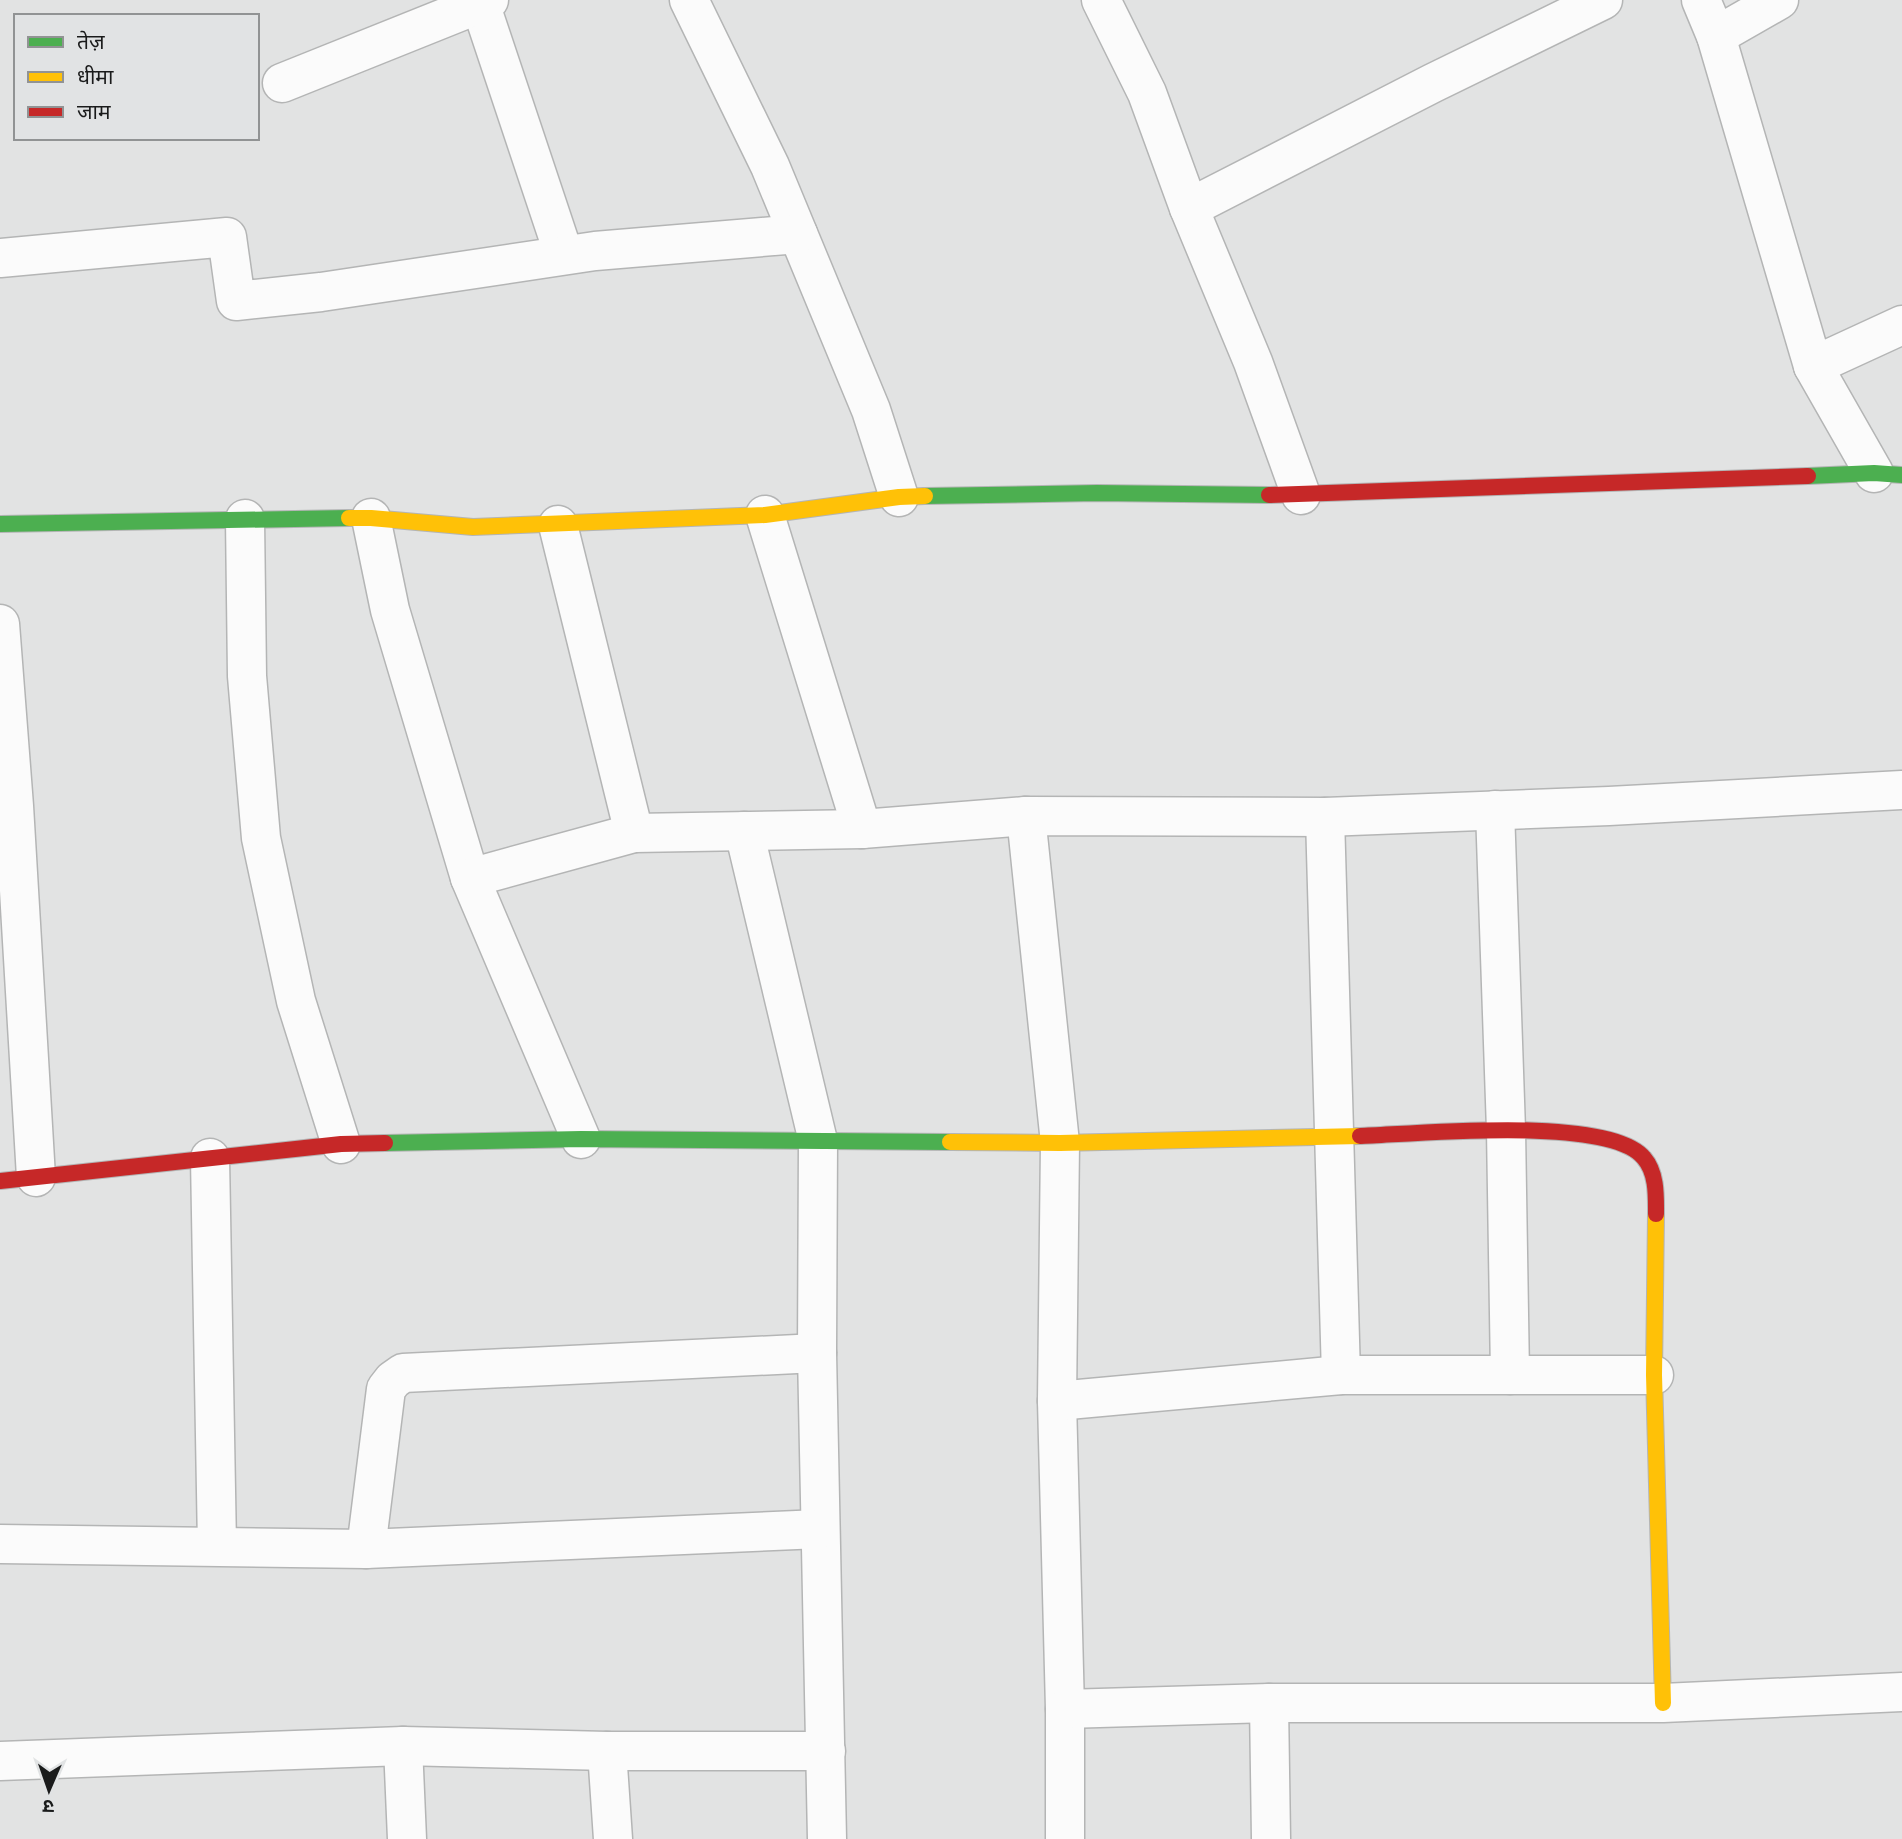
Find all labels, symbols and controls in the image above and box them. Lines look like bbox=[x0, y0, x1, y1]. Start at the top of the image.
legend bbox=[14, 14, 259, 140]
text: तेज़ bbox=[77, 28, 105, 55]
text: धीमा bbox=[77, 63, 114, 90]
text: जाम bbox=[77, 98, 111, 125]
north arrow bbox=[14, 1755, 84, 1825]
text: उ bbox=[42, 1795, 54, 1819]

